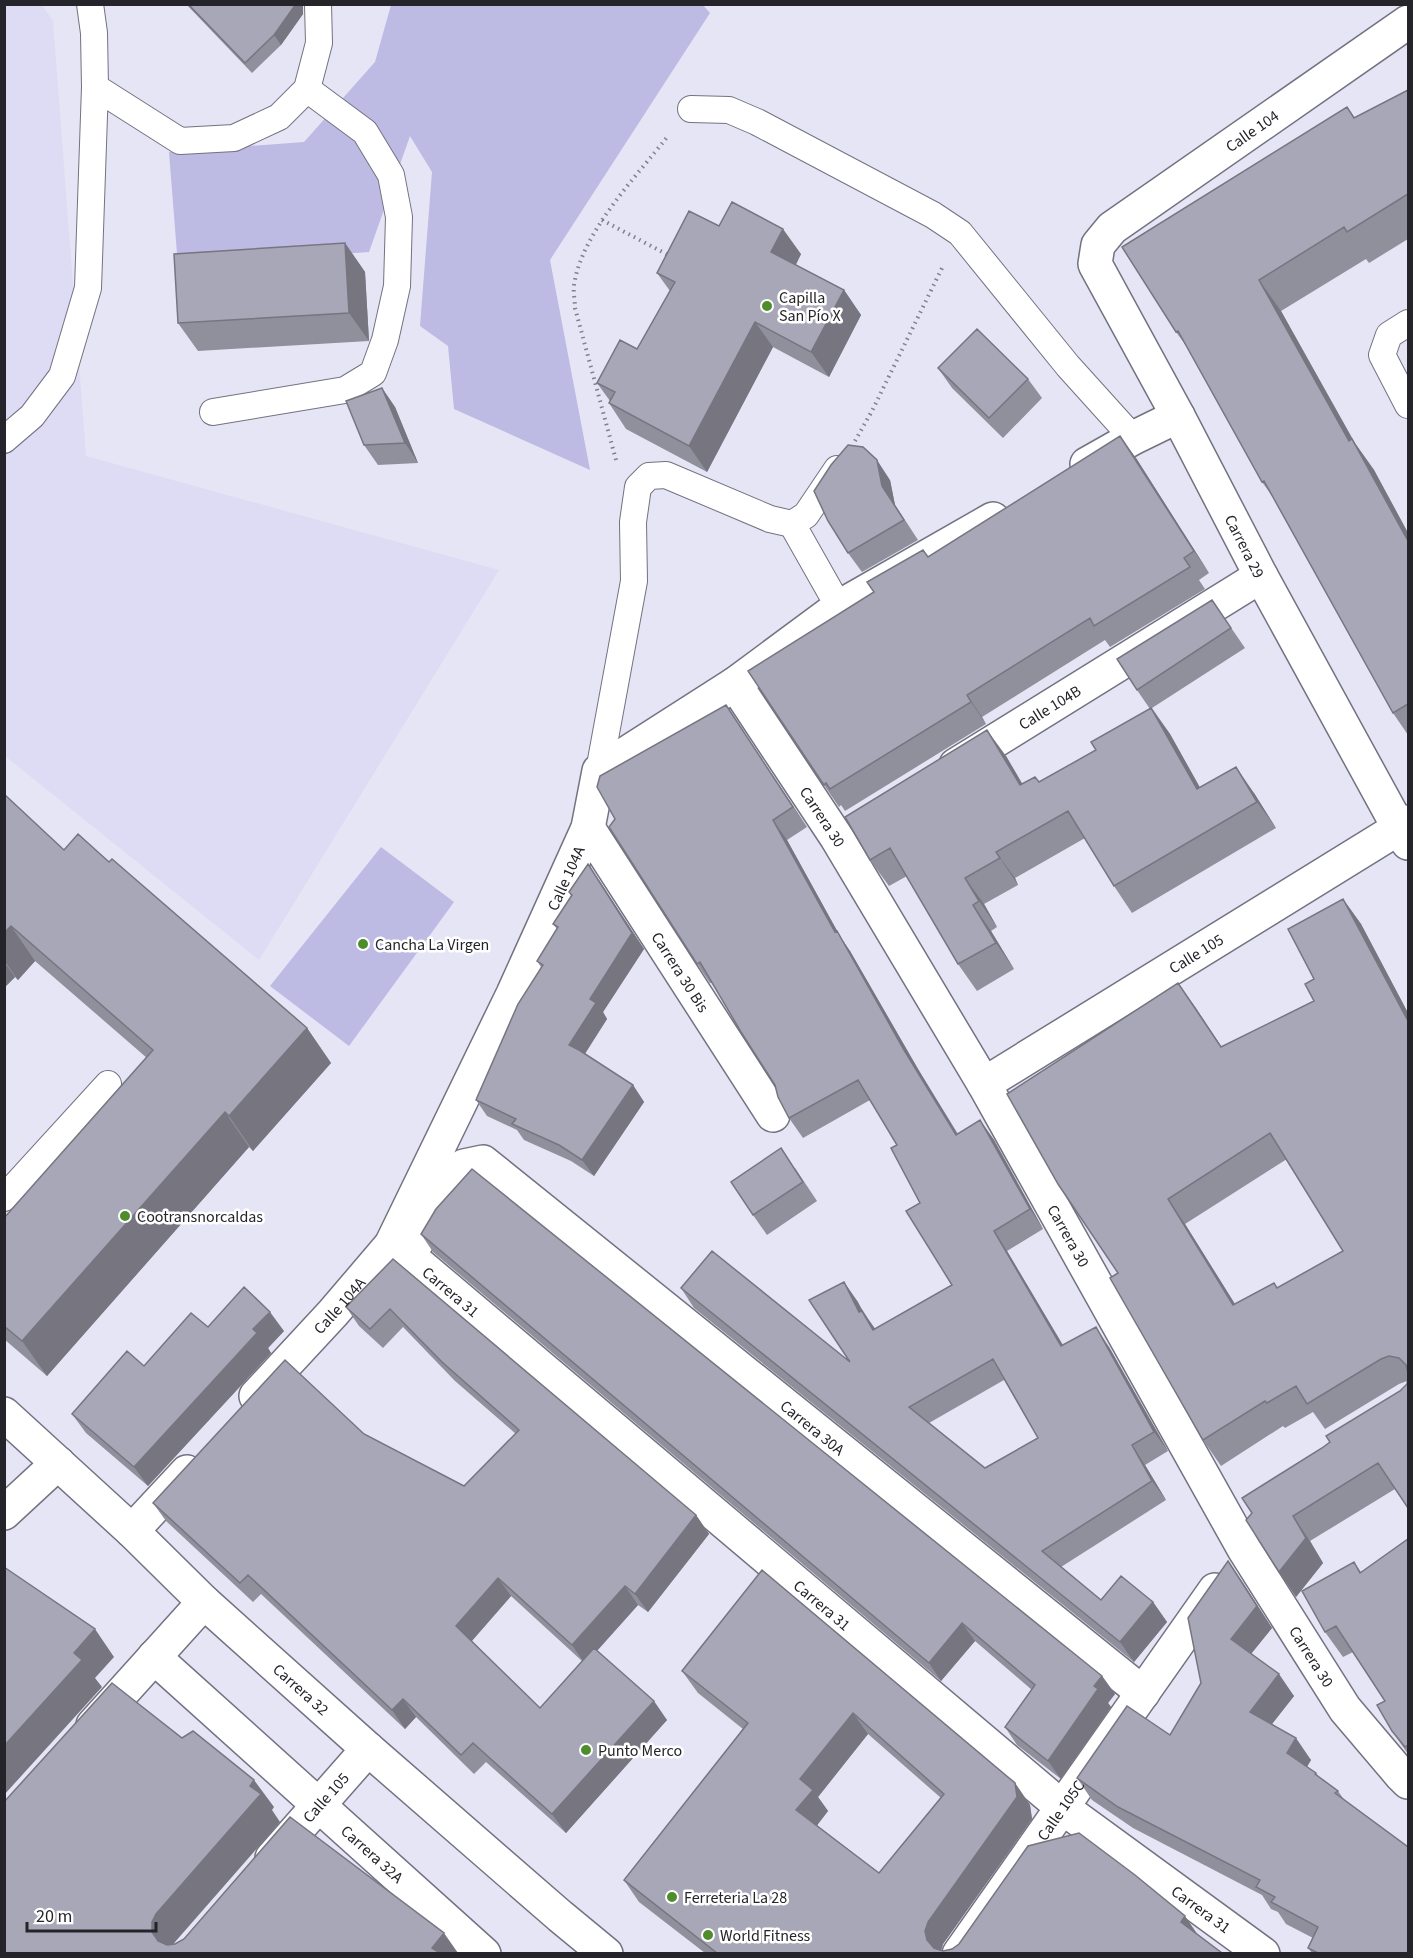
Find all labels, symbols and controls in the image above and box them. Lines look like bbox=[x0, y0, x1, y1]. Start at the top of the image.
street label: Calle 104 bbox=[1221, 105, 1284, 158]
place label: Capilla San Pío X bbox=[779, 287, 841, 327]
marker: Capilla San Pío X bbox=[760, 299, 774, 313]
street label: Carrera 29 bbox=[1219, 511, 1269, 582]
street label: Calle 104B bbox=[1015, 680, 1086, 736]
street label: Carrera 30 bbox=[794, 782, 850, 852]
street label: Calle 104A bbox=[542, 842, 591, 914]
street label: Carrera 30 Bis bbox=[646, 928, 714, 1017]
street label: Calle 105 bbox=[1165, 929, 1228, 979]
place label: Cancha La Virgen bbox=[375, 934, 489, 956]
marker: Cancha La Virgen bbox=[356, 937, 370, 951]
street label: Carrera 30 bbox=[1042, 1201, 1094, 1271]
place label: Cootransnorcaldas bbox=[137, 1206, 263, 1228]
marker: Cootransnorcaldas bbox=[118, 1209, 132, 1223]
street label: Carrera 31 bbox=[417, 1262, 484, 1323]
street label: Calle 104A bbox=[309, 1273, 371, 1339]
street label: Carrera 30A bbox=[775, 1395, 849, 1461]
street label: Carrera 31 bbox=[788, 1575, 855, 1636]
street label: Carrera 30 bbox=[1283, 1622, 1339, 1692]
street label: Carrera 32 bbox=[268, 1659, 333, 1721]
place label: Punto Merco bbox=[598, 1740, 682, 1762]
marker: Punto Merco bbox=[579, 1743, 593, 1757]
street label: Calle 105 bbox=[298, 1768, 355, 1828]
street label: Calle 105C bbox=[1032, 1776, 1090, 1845]
street label: Carrera 32A bbox=[336, 1820, 408, 1889]
street label: Carrera 31 bbox=[1166, 1881, 1235, 1939]
place label: Ferreteria La 28 bbox=[684, 1887, 787, 1909]
marker: Ferreteria La 28 bbox=[665, 1890, 679, 1904]
scale bar bbox=[27, 1895, 156, 1933]
text: 20 m bbox=[36, 1904, 72, 1929]
place label: World Fitness bbox=[720, 1925, 811, 1947]
marker: World Fitness bbox=[701, 1928, 715, 1942]

